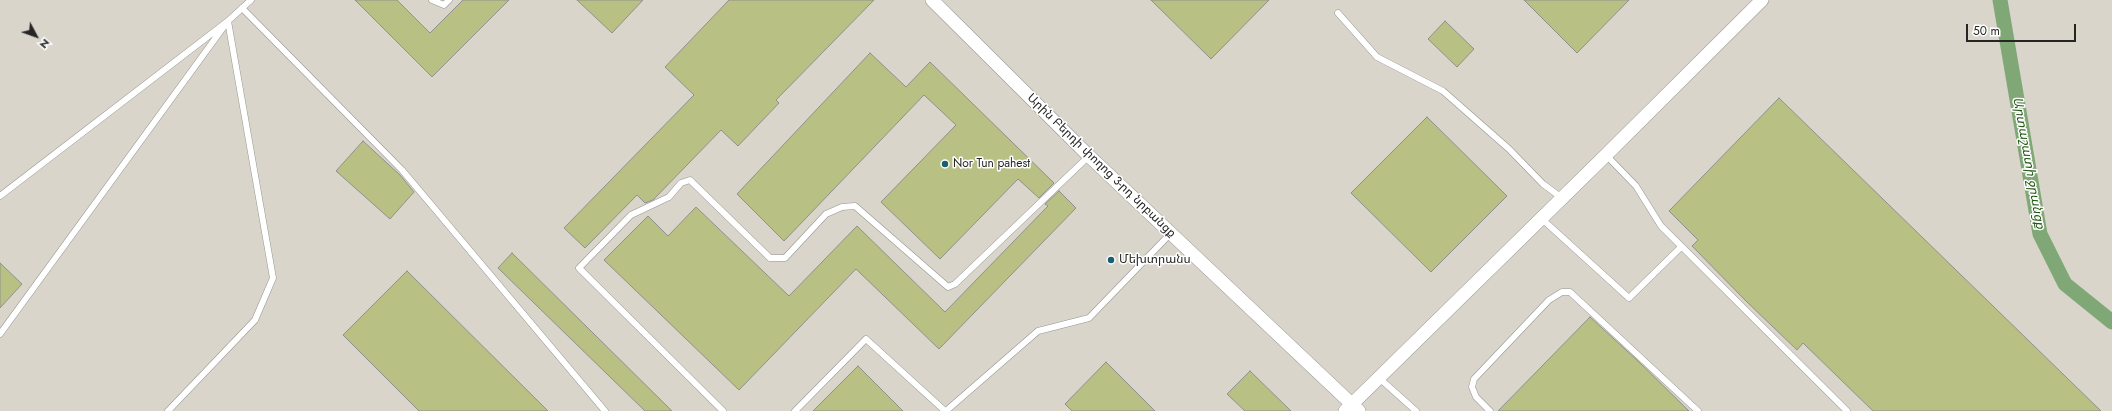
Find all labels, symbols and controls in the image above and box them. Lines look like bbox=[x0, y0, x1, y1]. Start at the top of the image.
north arrow bbox=[16, 16, 56, 56]
scale bar bbox=[1968, 16, 2078, 42]
text: 50 m bbox=[1973, 22, 2000, 40]
text: N bbox=[36, 35, 54, 52]
street label: Արին Բերդի փողոց 3-րդ նրբանցք bbox=[1024, 91, 1178, 241]
water label: Արտաշատի ջրանցք bbox=[2009, 96, 2047, 230]
place label: Nor Tun pahest bbox=[953, 157, 1030, 171]
marker: Nor Tun pahest bbox=[940, 159, 950, 169]
place label: Մեխտրանս bbox=[1119, 253, 1191, 267]
marker: Մեխտրանս bbox=[1106, 255, 1116, 265]

